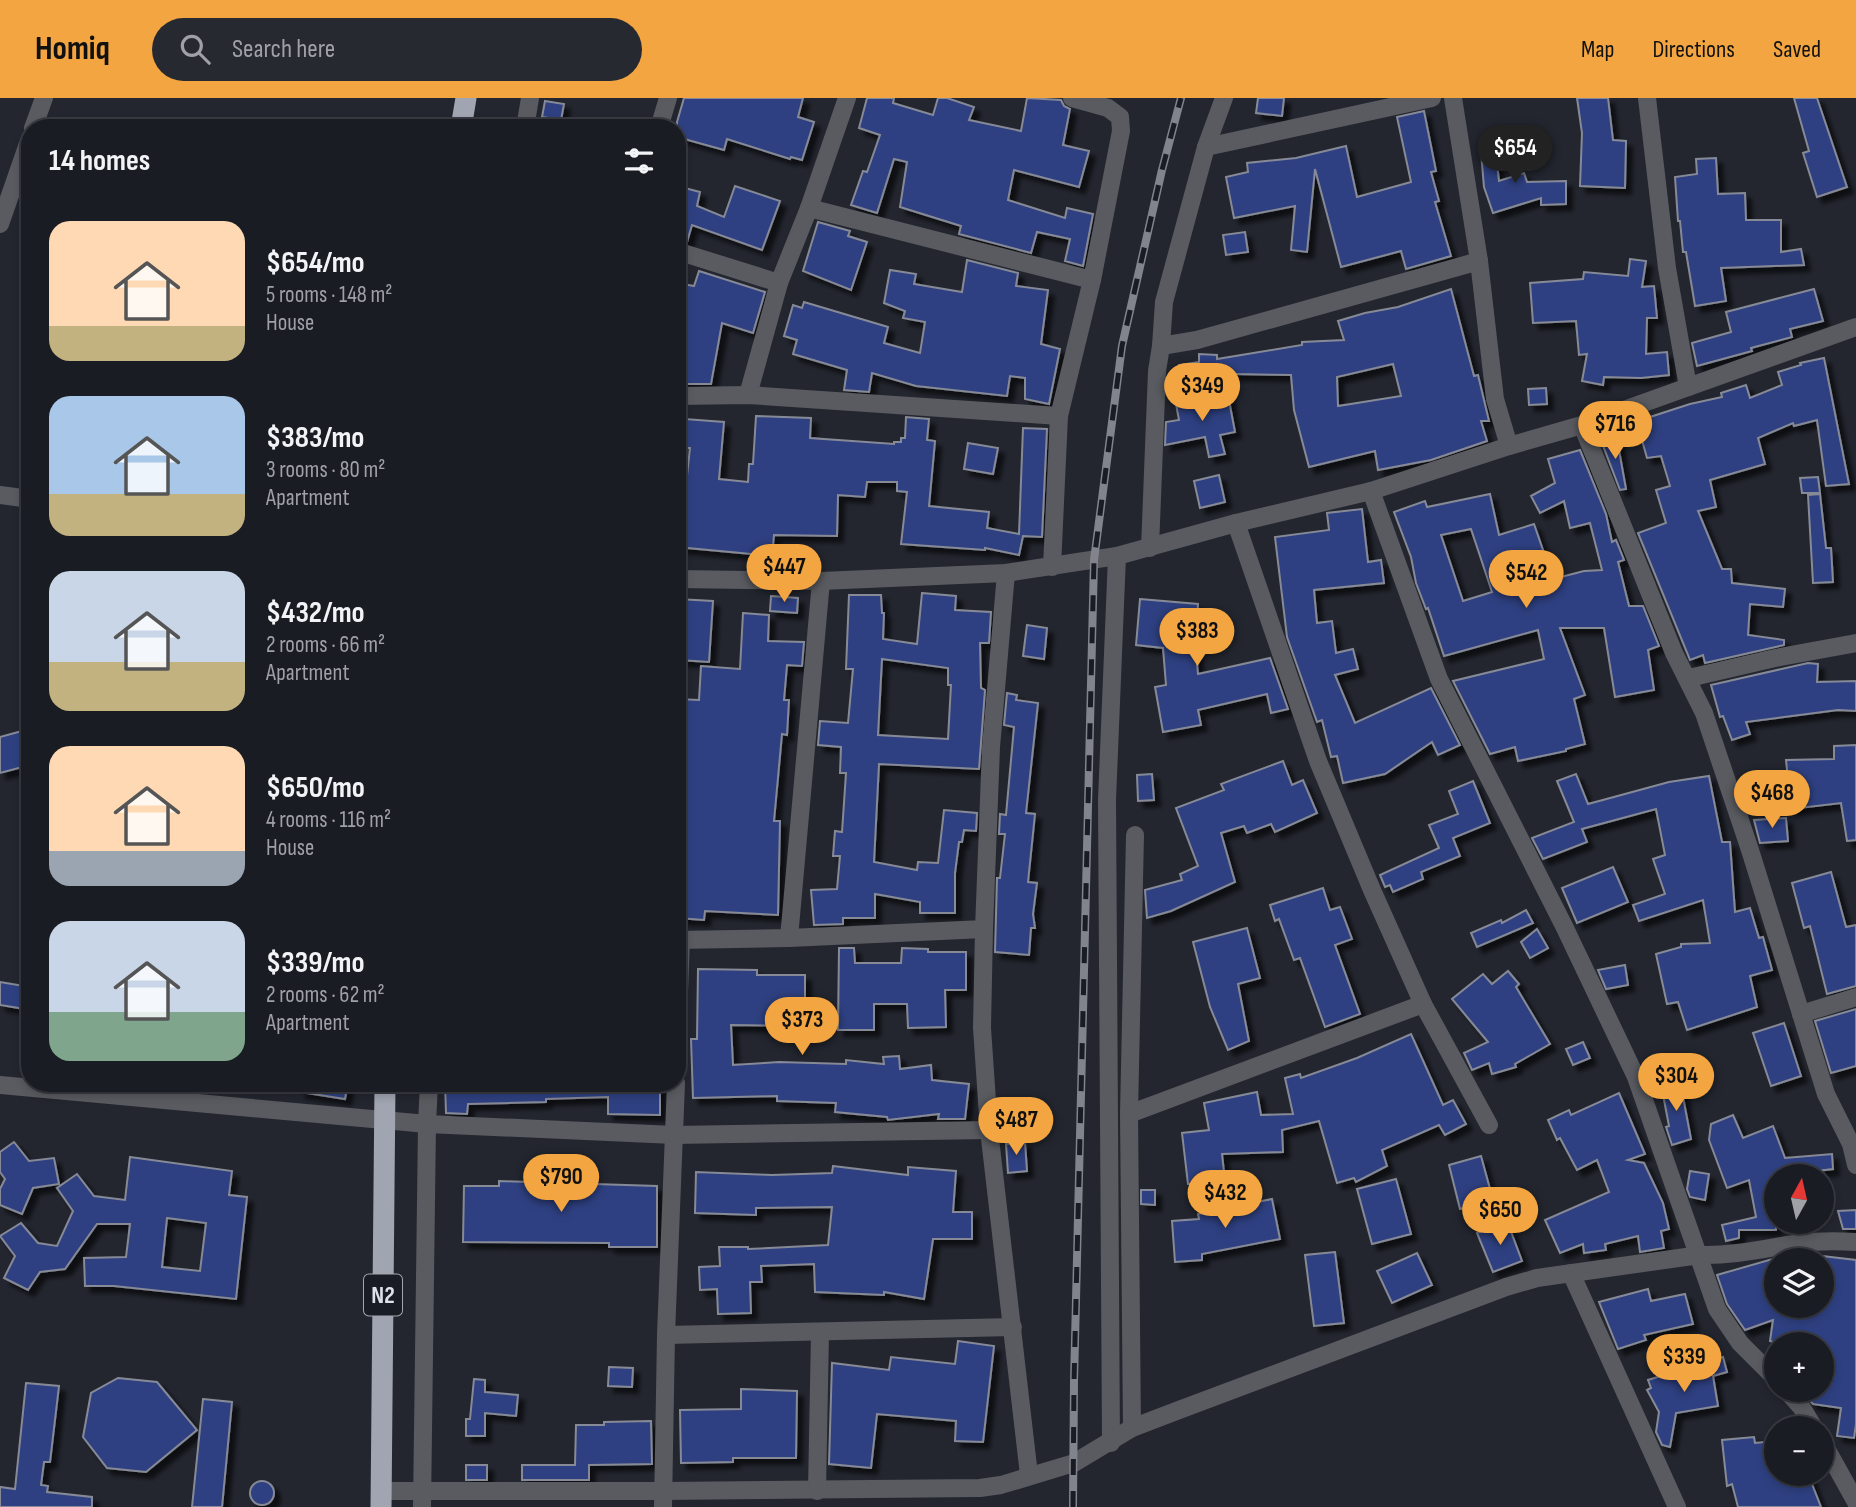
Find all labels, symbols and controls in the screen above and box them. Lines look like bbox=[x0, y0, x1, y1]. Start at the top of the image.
search box bbox=[152, 18, 642, 81]
text: Homiq bbox=[35, 29, 110, 69]
icon: search bbox=[176, 30, 214, 68]
text: Search here bbox=[232, 34, 335, 65]
text: Map bbox=[1581, 35, 1614, 64]
text: Directions bbox=[1652, 35, 1735, 64]
text: Saved bbox=[1773, 35, 1821, 64]
pin: $654 bbox=[1474, 126, 1556, 185]
text: $654 bbox=[1493, 134, 1537, 162]
icon: filters bbox=[620, 142, 658, 180]
text: 14 homes bbox=[49, 143, 150, 179]
text: $654/mo bbox=[266, 245, 365, 281]
icon: home bbox=[105, 249, 189, 333]
text: 5 rooms · 148 m² bbox=[266, 281, 393, 309]
text: House bbox=[266, 309, 314, 337]
pin: $349 bbox=[1161, 364, 1243, 423]
text: $349 bbox=[1180, 372, 1224, 400]
pin: $716 bbox=[1574, 402, 1656, 461]
text: $716 bbox=[1594, 410, 1636, 438]
text: $383/mo bbox=[266, 420, 364, 456]
icon: home bbox=[105, 424, 189, 508]
text: 3 rooms · 80 m² bbox=[266, 456, 385, 484]
text: Apartment bbox=[266, 484, 350, 512]
pin: $447 bbox=[743, 545, 825, 604]
pin: $542 bbox=[1485, 550, 1567, 610]
text: $447 bbox=[763, 553, 806, 581]
text: $542 bbox=[1505, 559, 1547, 587]
text: $432/mo bbox=[266, 595, 365, 631]
icon: home bbox=[105, 599, 189, 683]
pin: $383 bbox=[1156, 608, 1238, 668]
text: $383 bbox=[1175, 617, 1219, 645]
text: 2 rooms · 66 m² bbox=[266, 631, 385, 659]
text: Apartment bbox=[266, 659, 350, 687]
text: $650/mo bbox=[266, 770, 365, 806]
pin: $468 bbox=[1731, 770, 1813, 830]
icon: home bbox=[105, 774, 189, 858]
text: $468 bbox=[1750, 779, 1794, 807]
text: 4 rooms · 116 m² bbox=[266, 806, 391, 834]
text: House bbox=[266, 834, 314, 862]
text: $339/mo bbox=[266, 945, 364, 981]
icon: home bbox=[105, 949, 189, 1033]
text: 2 rooms · 62 m² bbox=[266, 981, 385, 1009]
pin: $373 bbox=[761, 998, 843, 1057]
text: $373 bbox=[781, 1006, 823, 1034]
text: Apartment bbox=[266, 1009, 350, 1037]
pin: $304 bbox=[1635, 1054, 1717, 1113]
text: $304 bbox=[1654, 1062, 1698, 1090]
pin: $487 bbox=[975, 1098, 1057, 1157]
text: $487 bbox=[994, 1106, 1038, 1134]
pin: $790 bbox=[520, 1154, 602, 1214]
text: $790 bbox=[539, 1163, 583, 1191]
north arrow bbox=[1764, 1164, 1834, 1234]
map controls bbox=[1764, 1164, 1834, 1486]
pin: $432 bbox=[1184, 1170, 1266, 1230]
text: $432 bbox=[1204, 1179, 1246, 1207]
pin: $650 bbox=[1459, 1188, 1541, 1247]
text: $650 bbox=[1478, 1196, 1522, 1224]
button: layers bbox=[1764, 1248, 1834, 1318]
road number: N2 bbox=[364, 1274, 402, 1316]
button: + bbox=[1764, 1332, 1834, 1402]
pin: $339 bbox=[1643, 1334, 1725, 1394]
text: $339 bbox=[1662, 1343, 1706, 1371]
button: − bbox=[1764, 1416, 1834, 1486]

